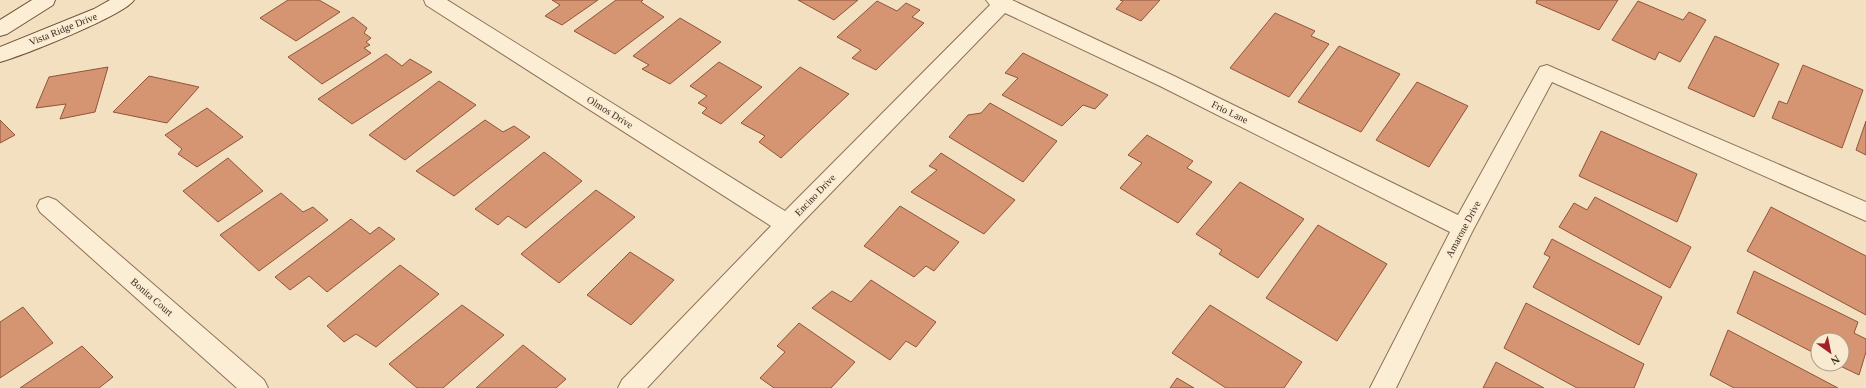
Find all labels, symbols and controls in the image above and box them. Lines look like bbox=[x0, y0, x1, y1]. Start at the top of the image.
street label: Vista Ridge Drive bbox=[27, 10, 99, 48]
street label: Olmos Drive bbox=[585, 94, 635, 131]
street label: Frio Lane bbox=[1210, 98, 1251, 126]
street label: Encino Drive bbox=[792, 171, 838, 218]
street label: Amarone Drive bbox=[1443, 198, 1483, 259]
street label: Bonita Court bbox=[129, 276, 175, 318]
north arrow bbox=[1810, 332, 1850, 372]
text: N bbox=[1829, 353, 1842, 368]

